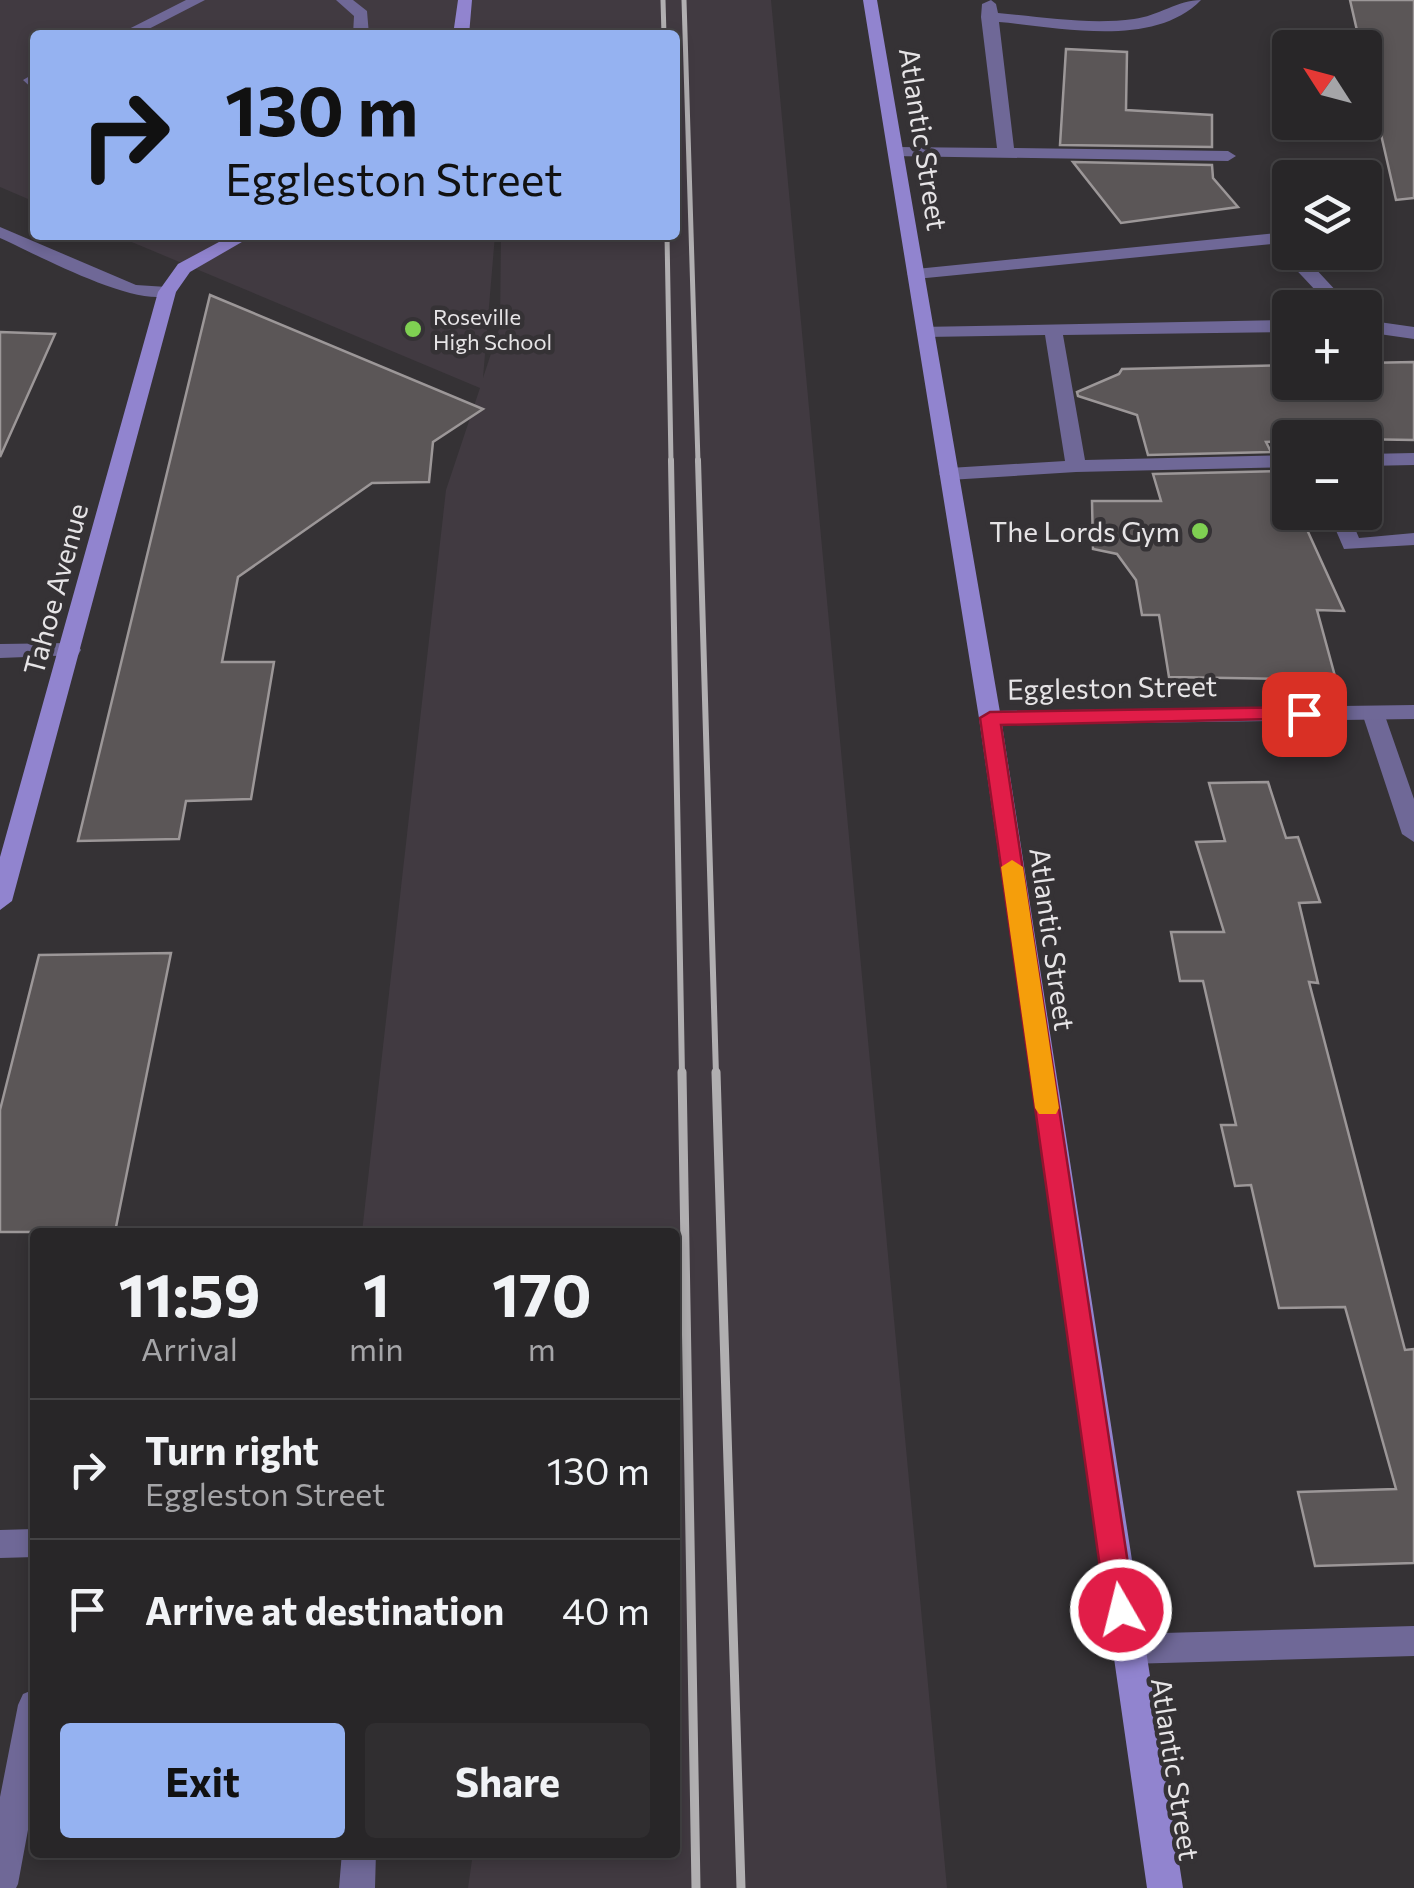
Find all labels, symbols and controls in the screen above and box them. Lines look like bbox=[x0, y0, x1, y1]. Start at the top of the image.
north arrow bbox=[1272, 30, 1382, 140]
map controls bbox=[1272, 30, 1382, 530]
street label: Atlantic Street bbox=[893, 45, 955, 233]
text: 130 m bbox=[225, 65, 418, 150]
icon: right bbox=[60, 70, 190, 200]
text: Eggleston Street bbox=[225, 150, 563, 205]
button: layers bbox=[1272, 160, 1382, 270]
button: + bbox=[1272, 290, 1382, 400]
place label: Roseville High School bbox=[433, 303, 552, 355]
marker: Roseville High School bbox=[402, 318, 424, 340]
button: − bbox=[1272, 420, 1382, 530]
street label: Tahoe Avenue bbox=[16, 499, 94, 679]
place label: The Lords Gym bbox=[989, 514, 1180, 548]
marker: The Lords Gym bbox=[1189, 520, 1211, 542]
street label: Eggleston Street bbox=[1007, 668, 1217, 706]
pin bbox=[1262, 672, 1347, 757]
icon: arrive bbox=[1277, 687, 1332, 742]
street label: Atlantic Street bbox=[1023, 845, 1083, 1033]
text: 11:59 bbox=[118, 1256, 261, 1329]
text: 1 bbox=[363, 1256, 390, 1329]
text: 170 bbox=[492, 1256, 592, 1329]
text: Arrival bbox=[141, 1328, 238, 1368]
text: min bbox=[349, 1328, 404, 1368]
text: m bbox=[528, 1328, 556, 1368]
text: Turn right bbox=[145, 1426, 319, 1473]
icon: right bbox=[60, 1442, 115, 1497]
text: 130 m bbox=[547, 1446, 650, 1493]
text: Eggleston Street bbox=[145, 1473, 385, 1513]
position arrow bbox=[1069, 1558, 1173, 1662]
icon: arrive bbox=[60, 1582, 115, 1637]
text: Arrive at destination bbox=[145, 1586, 504, 1633]
text: 40 m bbox=[562, 1586, 650, 1633]
street label: Atlantic Street bbox=[1145, 1675, 1207, 1863]
button: Exit bbox=[60, 1723, 345, 1838]
button: Share bbox=[365, 1723, 650, 1838]

